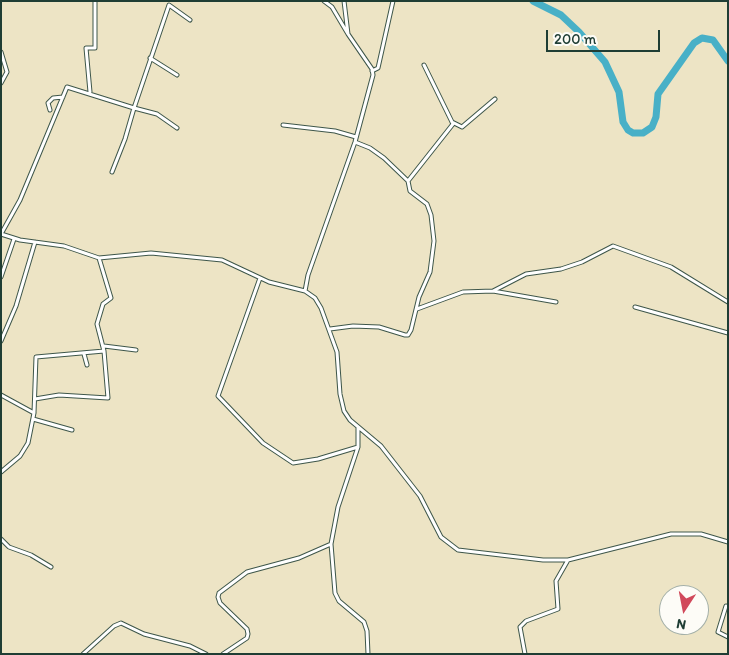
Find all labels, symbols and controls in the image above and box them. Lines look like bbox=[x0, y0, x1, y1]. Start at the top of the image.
scale bar bbox=[549, 20, 663, 52]
text: 200 m bbox=[554, 30, 596, 48]
north arrow bbox=[659, 585, 709, 635]
text: N bbox=[675, 615, 688, 633]

